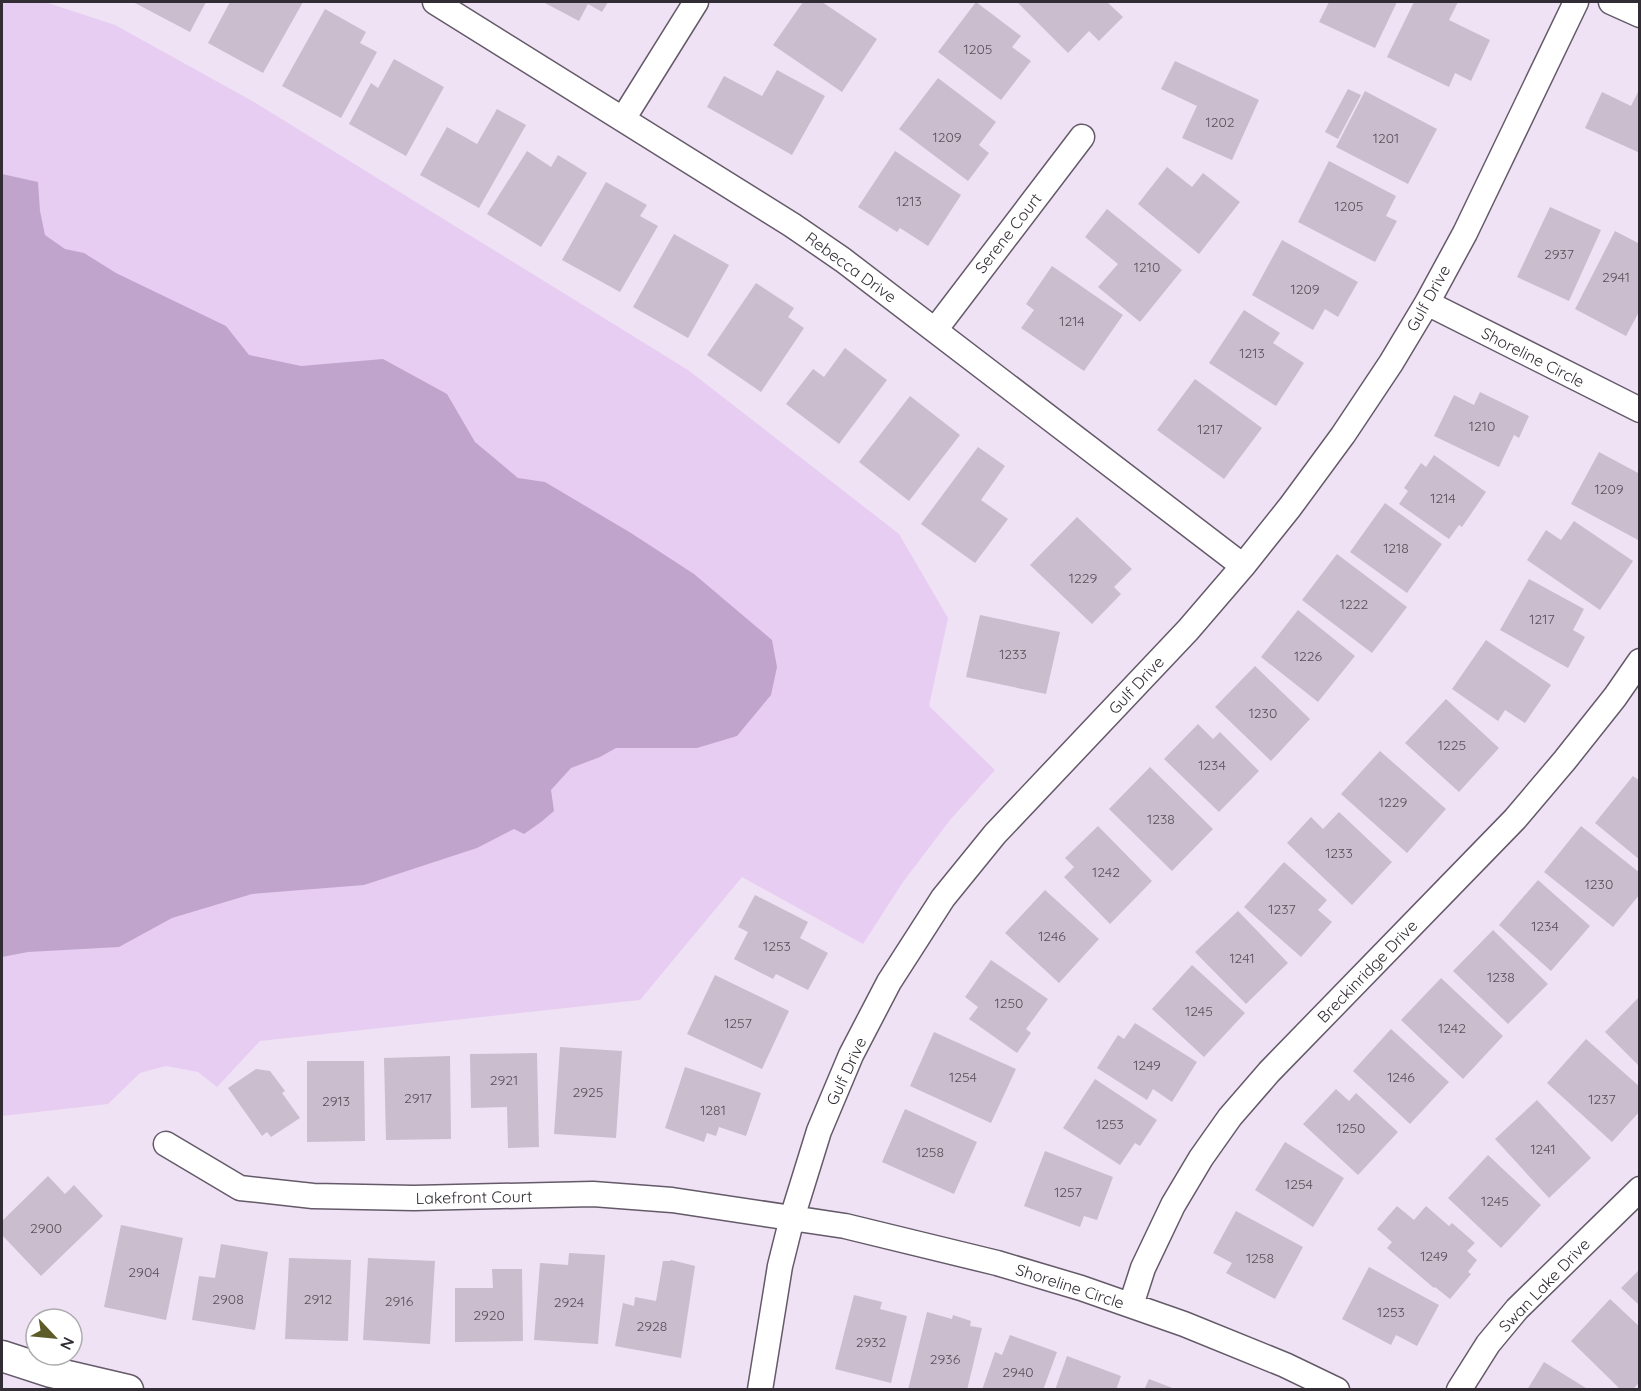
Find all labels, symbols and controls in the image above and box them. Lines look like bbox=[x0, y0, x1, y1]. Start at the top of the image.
house number: 1205 bbox=[964, 40, 992, 58]
house number: 1202 bbox=[1205, 113, 1235, 131]
house number: 1209 bbox=[932, 128, 962, 146]
house number: 1201 bbox=[1373, 129, 1399, 147]
street label: Serene Court bbox=[970, 189, 1046, 277]
house number: 1213 bbox=[896, 192, 922, 210]
house number: 1205 bbox=[1335, 197, 1363, 215]
street label: Rebecca Drive bbox=[802, 227, 900, 307]
house number: 2937 bbox=[1544, 245, 1574, 263]
house number: 1210 bbox=[1134, 258, 1160, 276]
street label: Gulf Drive bbox=[1402, 261, 1454, 335]
house number: 2941 bbox=[1602, 268, 1630, 286]
house number: 1209 bbox=[1290, 280, 1320, 298]
house number: 1214 bbox=[1059, 312, 1085, 330]
street label: Shoreline Circle bbox=[1478, 322, 1588, 392]
house number: 1213 bbox=[1239, 344, 1265, 362]
house number: 1210 bbox=[1469, 417, 1495, 435]
house number: 1217 bbox=[1197, 420, 1223, 438]
house number: 1209 bbox=[1594, 480, 1624, 498]
house number: 1214 bbox=[1430, 489, 1456, 507]
house number: 1218 bbox=[1383, 539, 1409, 557]
house number: 1229 bbox=[1069, 569, 1097, 587]
house number: 1222 bbox=[1340, 595, 1368, 613]
house number: 1217 bbox=[1529, 610, 1555, 628]
house number: 1233 bbox=[999, 645, 1027, 663]
house number: 1226 bbox=[1294, 647, 1323, 665]
street label: Gulf Drive bbox=[1104, 652, 1168, 718]
house number: 1230 bbox=[1249, 704, 1277, 722]
house number: 1225 bbox=[1438, 736, 1466, 754]
house number: 1234 bbox=[1198, 756, 1226, 774]
house number: 1229 bbox=[1379, 793, 1407, 811]
house number: 1238 bbox=[1147, 810, 1175, 828]
house number: 1233 bbox=[1325, 844, 1353, 862]
house number: 1242 bbox=[1092, 863, 1120, 881]
house number: 1230 bbox=[1585, 875, 1613, 893]
house number: 1237 bbox=[1268, 900, 1296, 918]
street label: Breckinridge Drive bbox=[1313, 915, 1421, 1027]
house number: 1234 bbox=[1531, 917, 1559, 935]
house number: 1246 bbox=[1038, 927, 1066, 945]
house number: 1253 bbox=[763, 937, 791, 955]
house number: 1241 bbox=[1229, 949, 1255, 967]
house number: 1238 bbox=[1487, 968, 1515, 986]
house number: 1250 bbox=[995, 994, 1023, 1012]
house number: 1245 bbox=[1185, 1002, 1213, 1020]
house number: 1257 bbox=[724, 1014, 752, 1032]
house number: 1242 bbox=[1438, 1019, 1466, 1037]
street label: Gulf Drive bbox=[822, 1034, 870, 1108]
house number: 1249 bbox=[1133, 1056, 1161, 1074]
house number: 1254 bbox=[949, 1068, 977, 1086]
house number: 1246 bbox=[1387, 1068, 1415, 1086]
house number: 2921 bbox=[490, 1071, 518, 1089]
house number: 2925 bbox=[573, 1083, 603, 1101]
house number: 2917 bbox=[404, 1089, 432, 1107]
house number: 1237 bbox=[1588, 1090, 1616, 1108]
house number: 2913 bbox=[322, 1092, 350, 1110]
house number: 1281 bbox=[700, 1101, 726, 1119]
house number: 1253 bbox=[1096, 1115, 1124, 1133]
house number: 1250 bbox=[1337, 1119, 1365, 1137]
house number: 1241 bbox=[1530, 1140, 1556, 1158]
house number: 1258 bbox=[916, 1143, 944, 1161]
house number: 1254 bbox=[1285, 1175, 1313, 1193]
house number: 1257 bbox=[1054, 1183, 1082, 1201]
street label: Lakefront Court bbox=[416, 1186, 532, 1208]
house number: 1245 bbox=[1481, 1192, 1509, 1210]
house number: 2900 bbox=[30, 1219, 62, 1237]
street label: Swan Lake Drive bbox=[1494, 1234, 1594, 1336]
house number: 1249 bbox=[1420, 1247, 1448, 1265]
house number: 1258 bbox=[1246, 1249, 1274, 1267]
street label: Shoreline Circle bbox=[1013, 1259, 1127, 1313]
house number: 2904 bbox=[128, 1263, 160, 1281]
house number: 2908 bbox=[212, 1290, 244, 1308]
house number: 2912 bbox=[304, 1290, 333, 1308]
house number: 2916 bbox=[385, 1292, 414, 1310]
house number: 2924 bbox=[554, 1293, 584, 1311]
house number: 1253 bbox=[1377, 1303, 1405, 1321]
house number: 2920 bbox=[473, 1306, 505, 1324]
north arrow bbox=[24, 1307, 84, 1367]
house number: 2928 bbox=[637, 1317, 667, 1335]
house number: 2932 bbox=[856, 1333, 887, 1351]
text: N bbox=[56, 1334, 79, 1353]
house number: 2936 bbox=[930, 1350, 961, 1368]
house number: 2940 bbox=[1002, 1363, 1034, 1381]

